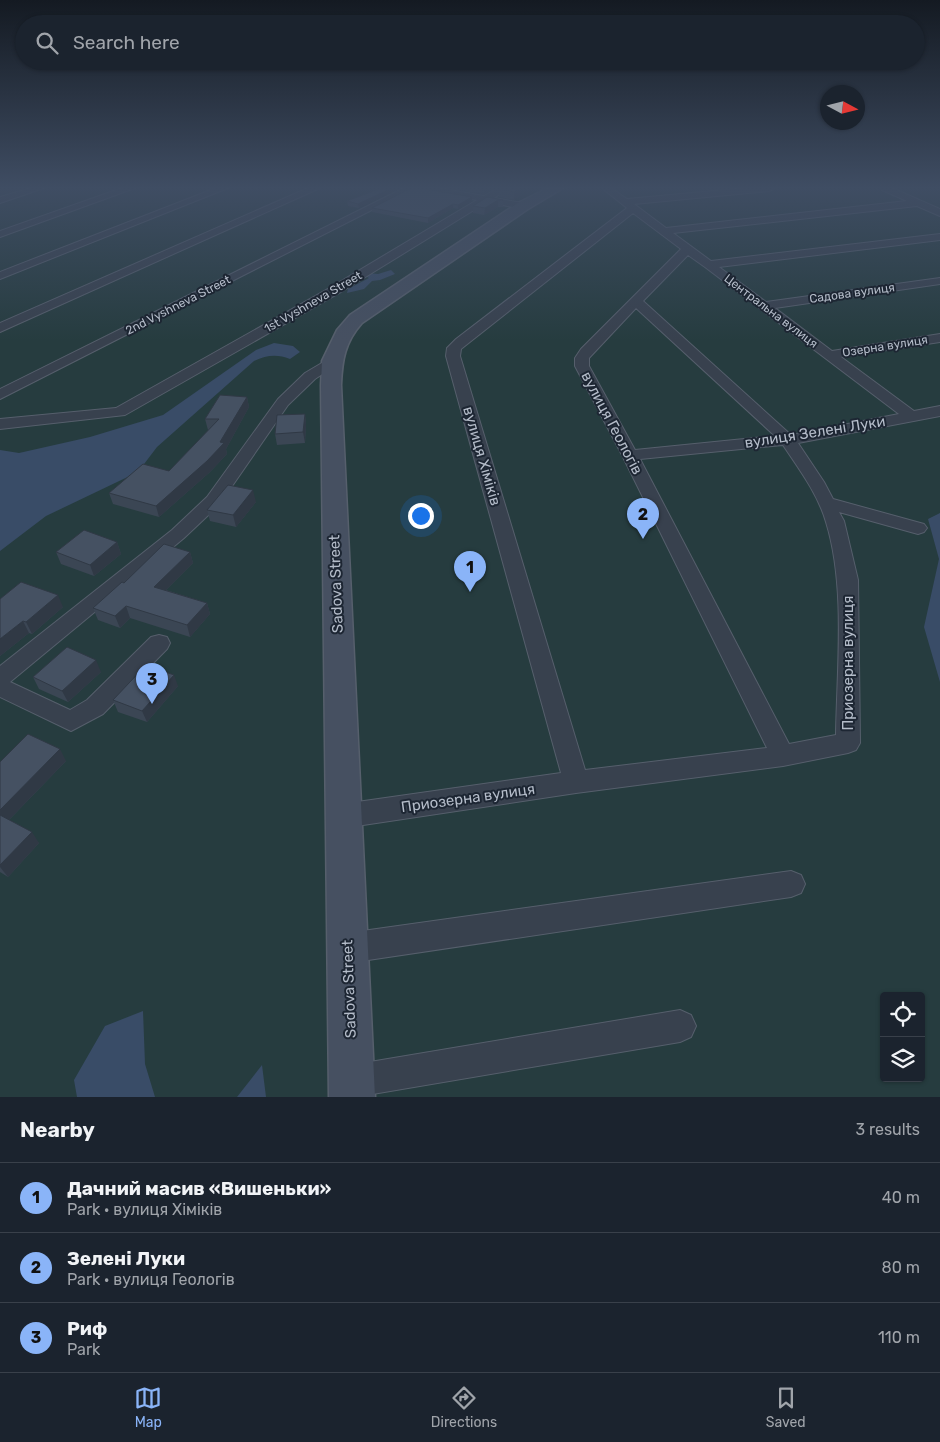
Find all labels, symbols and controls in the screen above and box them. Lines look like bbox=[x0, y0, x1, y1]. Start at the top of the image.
search box bbox=[15, 15, 925, 70]
icon: search bbox=[33, 29, 61, 57]
text: Search here bbox=[73, 31, 180, 54]
north arrow bbox=[820, 85, 865, 130]
street label: 1st Vyshneva Street bbox=[262, 268, 365, 336]
street label: Центральна вулиця bbox=[721, 271, 821, 351]
street label: 2nd Vyshneva Street bbox=[123, 272, 233, 338]
street label: Садова вулиця bbox=[808, 280, 896, 306]
street label: Озерна вулиця bbox=[841, 332, 929, 360]
street label: вулиця Геологів bbox=[577, 369, 647, 477]
street label: вулиця Хіміків bbox=[459, 404, 505, 508]
street label: вулиця Зелені Луки bbox=[743, 412, 887, 452]
pin: 2 bbox=[627, 498, 659, 539]
your location bbox=[408, 503, 434, 529]
street label: Sadova Street bbox=[325, 534, 347, 633]
pin: 1 bbox=[454, 551, 486, 592]
street label: Приозерна вулиця bbox=[839, 596, 857, 730]
pin: 3 bbox=[136, 663, 168, 704]
street label: Приозерна вулиця bbox=[400, 780, 536, 816]
street label: Sadova Street bbox=[338, 939, 360, 1038]
map controls bbox=[880, 992, 925, 1082]
button: locate bbox=[880, 992, 925, 1037]
button: layers bbox=[880, 1037, 925, 1082]
text: Nearby bbox=[20, 1117, 95, 1142]
text: 3 results bbox=[855, 1120, 920, 1139]
text: Дачний масив «Вишеньки» bbox=[67, 1177, 331, 1200]
text: 1 bbox=[32, 1188, 40, 1207]
text: 40 m bbox=[882, 1188, 920, 1207]
text: Park · вулиця Хіміків bbox=[67, 1200, 222, 1219]
text: Зелені Луки bbox=[67, 1247, 185, 1270]
text: 2 bbox=[31, 1258, 41, 1277]
text: 80 m bbox=[882, 1258, 920, 1277]
text: Park · вулиця Геологів bbox=[67, 1270, 235, 1289]
text: Риф bbox=[67, 1317, 107, 1340]
text: 3 bbox=[31, 1328, 41, 1347]
text: 110 m bbox=[878, 1328, 920, 1347]
text: Park bbox=[67, 1340, 100, 1359]
tab: Map bbox=[134, 1384, 162, 1431]
tab: Directions bbox=[431, 1384, 497, 1431]
tab: Saved bbox=[766, 1384, 806, 1431]

